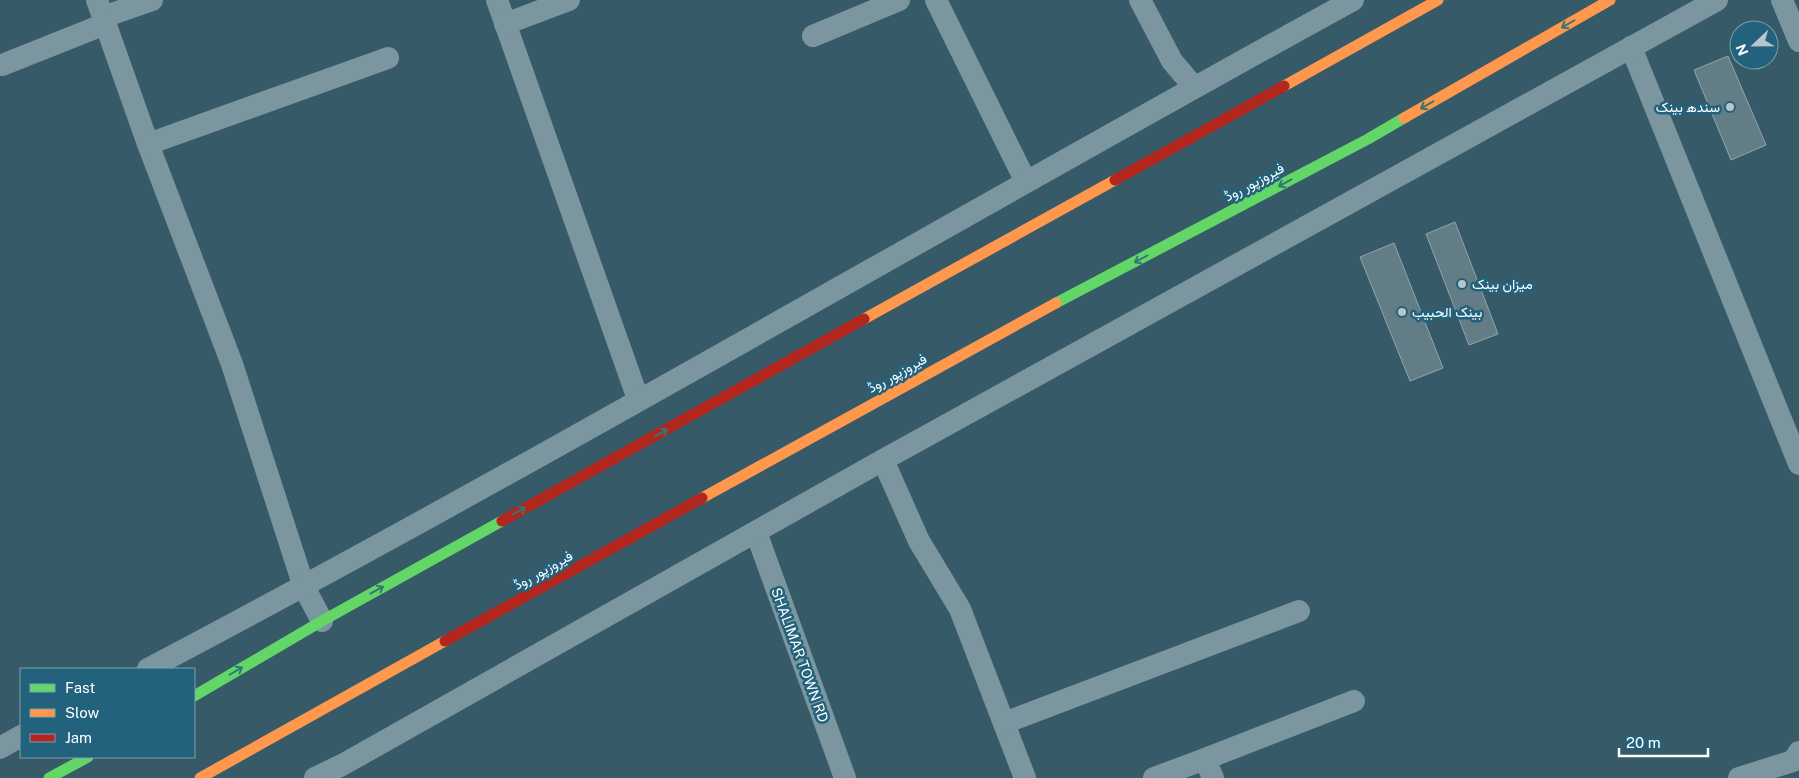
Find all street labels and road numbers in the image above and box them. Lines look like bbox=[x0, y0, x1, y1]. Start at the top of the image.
street label: فیروزپور روڈ bbox=[1221, 160, 1287, 206]
street label: فیروزپور روڈ bbox=[865, 350, 930, 398]
street label: فیروزپور روڈ bbox=[511, 547, 576, 595]
street label: SHALIMAR TOWN RD bbox=[768, 586, 832, 724]

